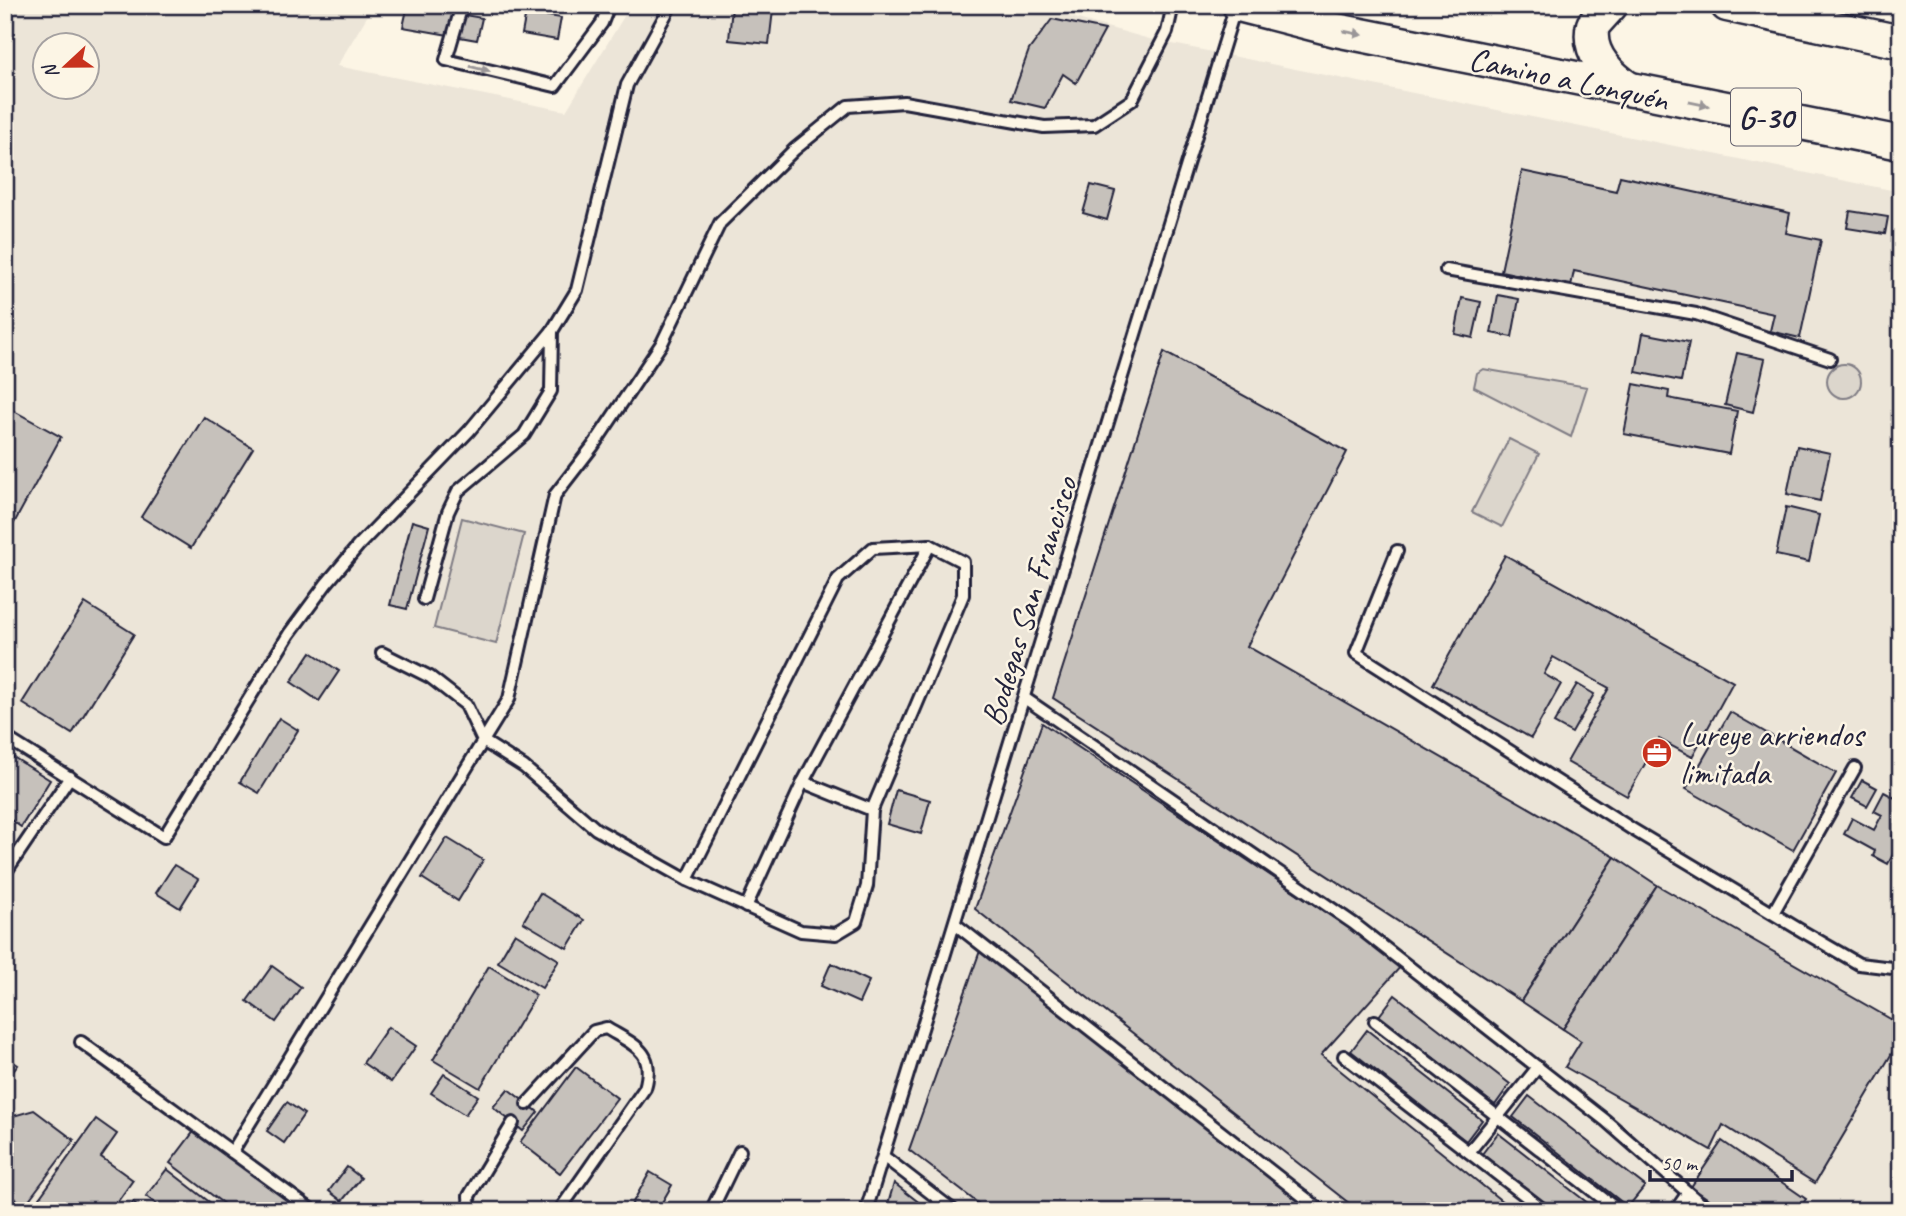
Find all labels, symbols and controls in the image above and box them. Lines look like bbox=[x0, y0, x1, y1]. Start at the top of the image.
one-way arrow bbox=[1342, 28, 1364, 39]
north arrow bbox=[32, 32, 102, 102]
street label: Camino a Lonquén bbox=[1465, 37, 1673, 121]
text: N bbox=[37, 59, 64, 82]
one-way arrow bbox=[469, 63, 491, 74]
road number: G-30 bbox=[1731, 89, 1801, 146]
one-way arrow bbox=[1688, 99, 1710, 110]
street label: Bodegas San Francisco bbox=[971, 470, 1087, 731]
place label: Lureye arriendos limitada bbox=[1680, 714, 1866, 794]
office icon: Lureye arriendos limitada bbox=[1640, 736, 1674, 770]
scale bar bbox=[1650, 1139, 1792, 1183]
text: 50 m bbox=[1661, 1150, 1699, 1176]

